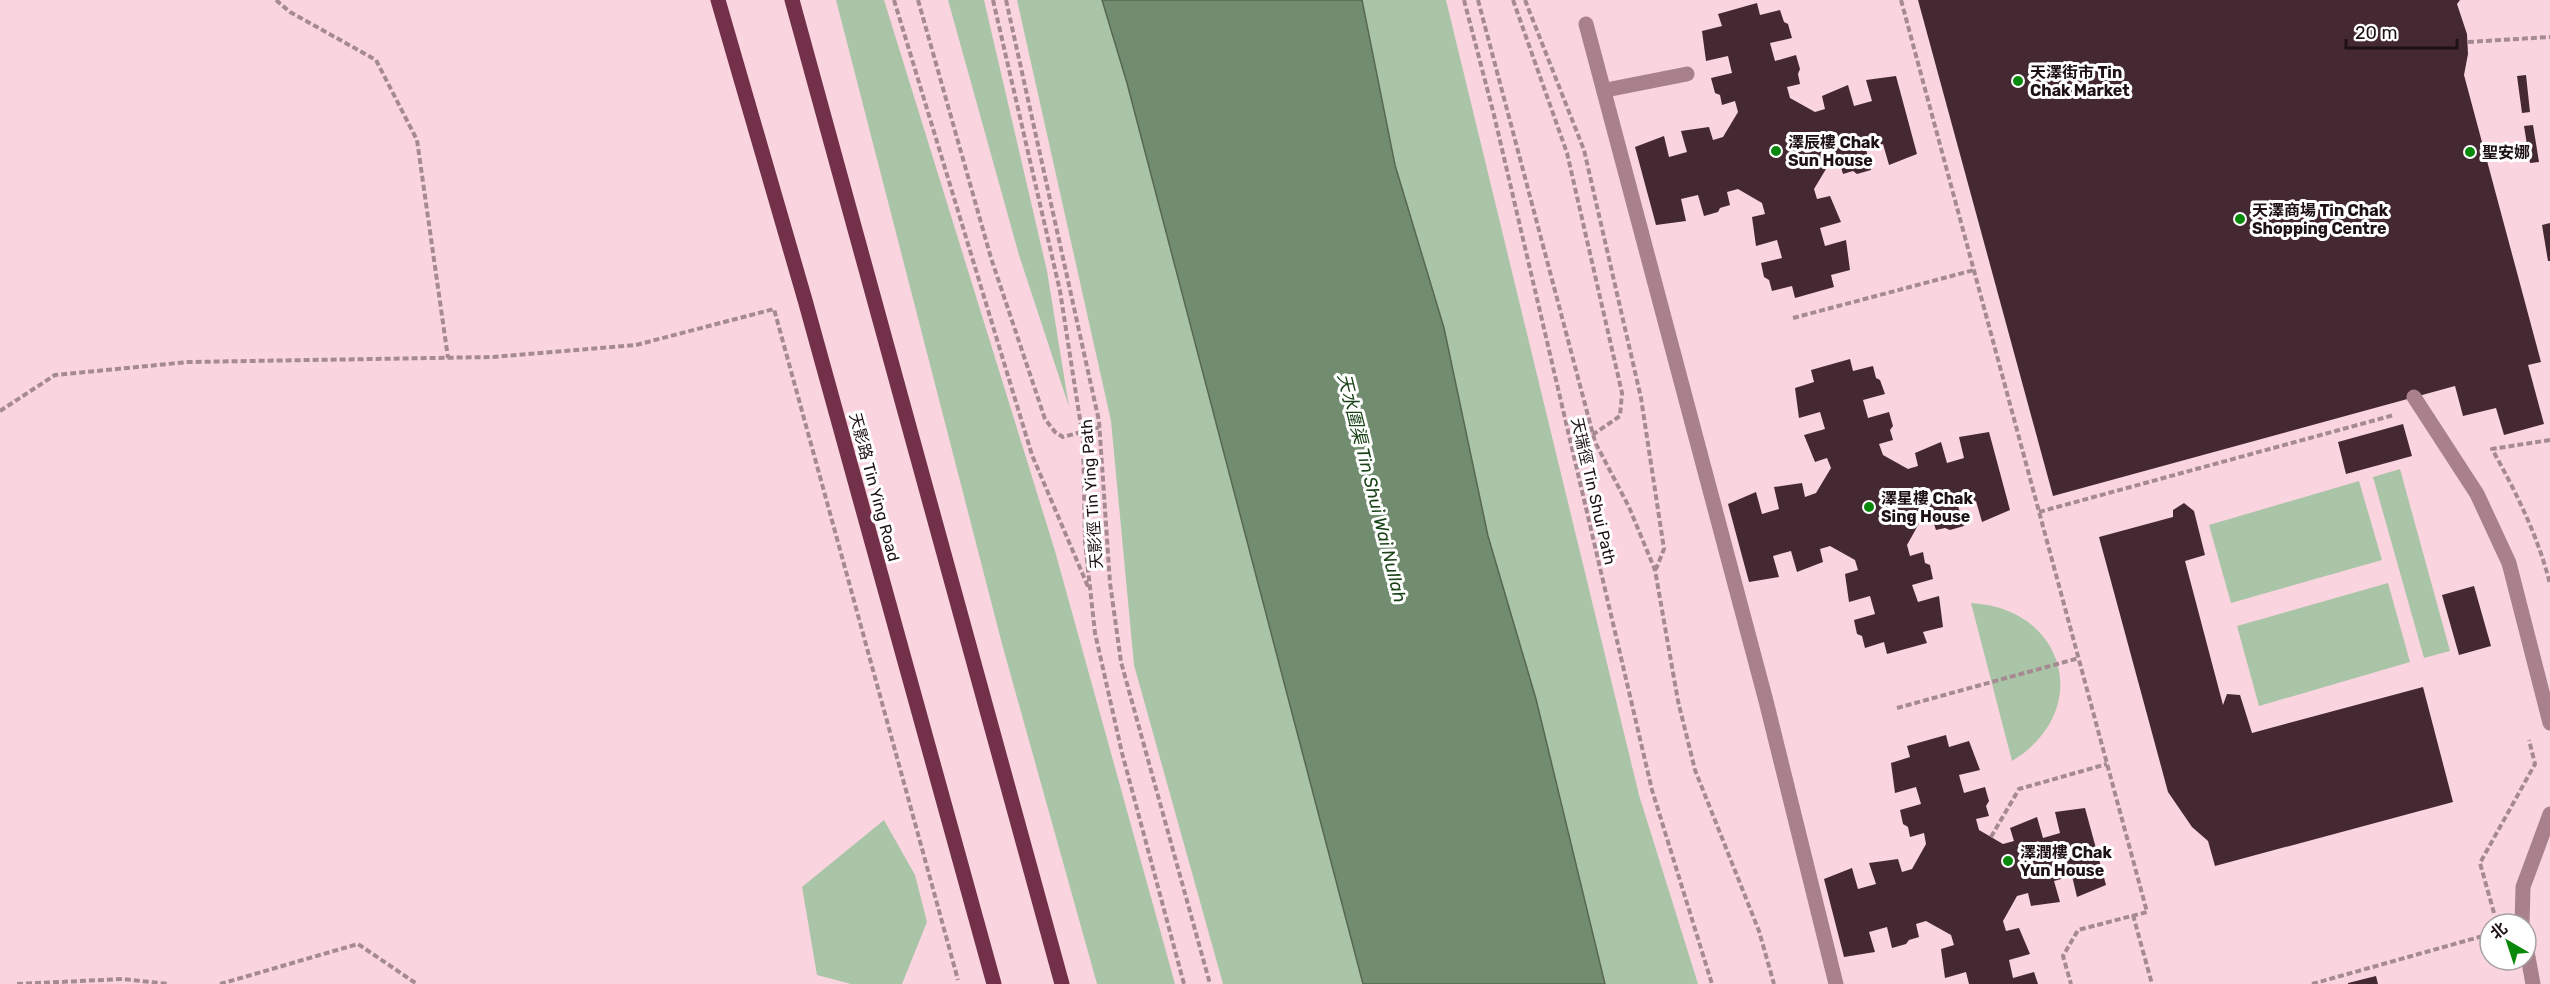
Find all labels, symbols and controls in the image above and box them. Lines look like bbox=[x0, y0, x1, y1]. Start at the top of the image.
scale bar bbox=[2346, 12, 2457, 50]
text: 20 m bbox=[2355, 22, 2397, 44]
place label: 天澤街市 Tin Chak Market bbox=[2030, 63, 2130, 100]
marker: 天澤街市 Tin Chak Market bbox=[2011, 74, 2025, 88]
place label: 澤辰樓 Chak Sun House bbox=[1788, 133, 1880, 170]
place label: 聖安娜 bbox=[2482, 143, 2530, 162]
marker: 澤辰樓 Chak Sun House bbox=[1769, 144, 1783, 158]
marker: 聖安娜 bbox=[2463, 145, 2477, 159]
place label: 天澤商場 Tin Chak Shopping Centre bbox=[2252, 201, 2389, 238]
marker: 天澤商場 Tin Chak Shopping Centre bbox=[2233, 212, 2247, 226]
water label: 天水圍渠 Tin Shui Wai Nullah bbox=[1333, 371, 1411, 605]
street label: 天影路 Tin Ying Road bbox=[846, 411, 904, 564]
street label: 天瑞徑 Tin Shui Path bbox=[1567, 416, 1620, 567]
street label: 天影徑 Tin Ying Path bbox=[1077, 418, 1106, 569]
place label: 澤星樓 Chak Sing House bbox=[1881, 489, 1973, 526]
marker: 澤星樓 Chak Sing House bbox=[1862, 500, 1876, 514]
place label: 澤潤樓 Chak Yun House bbox=[2020, 843, 2112, 880]
marker: 澤潤樓 Chak Yun House bbox=[2001, 854, 2015, 868]
north arrow bbox=[2478, 912, 2538, 972]
text: 北 bbox=[2487, 918, 2511, 943]

